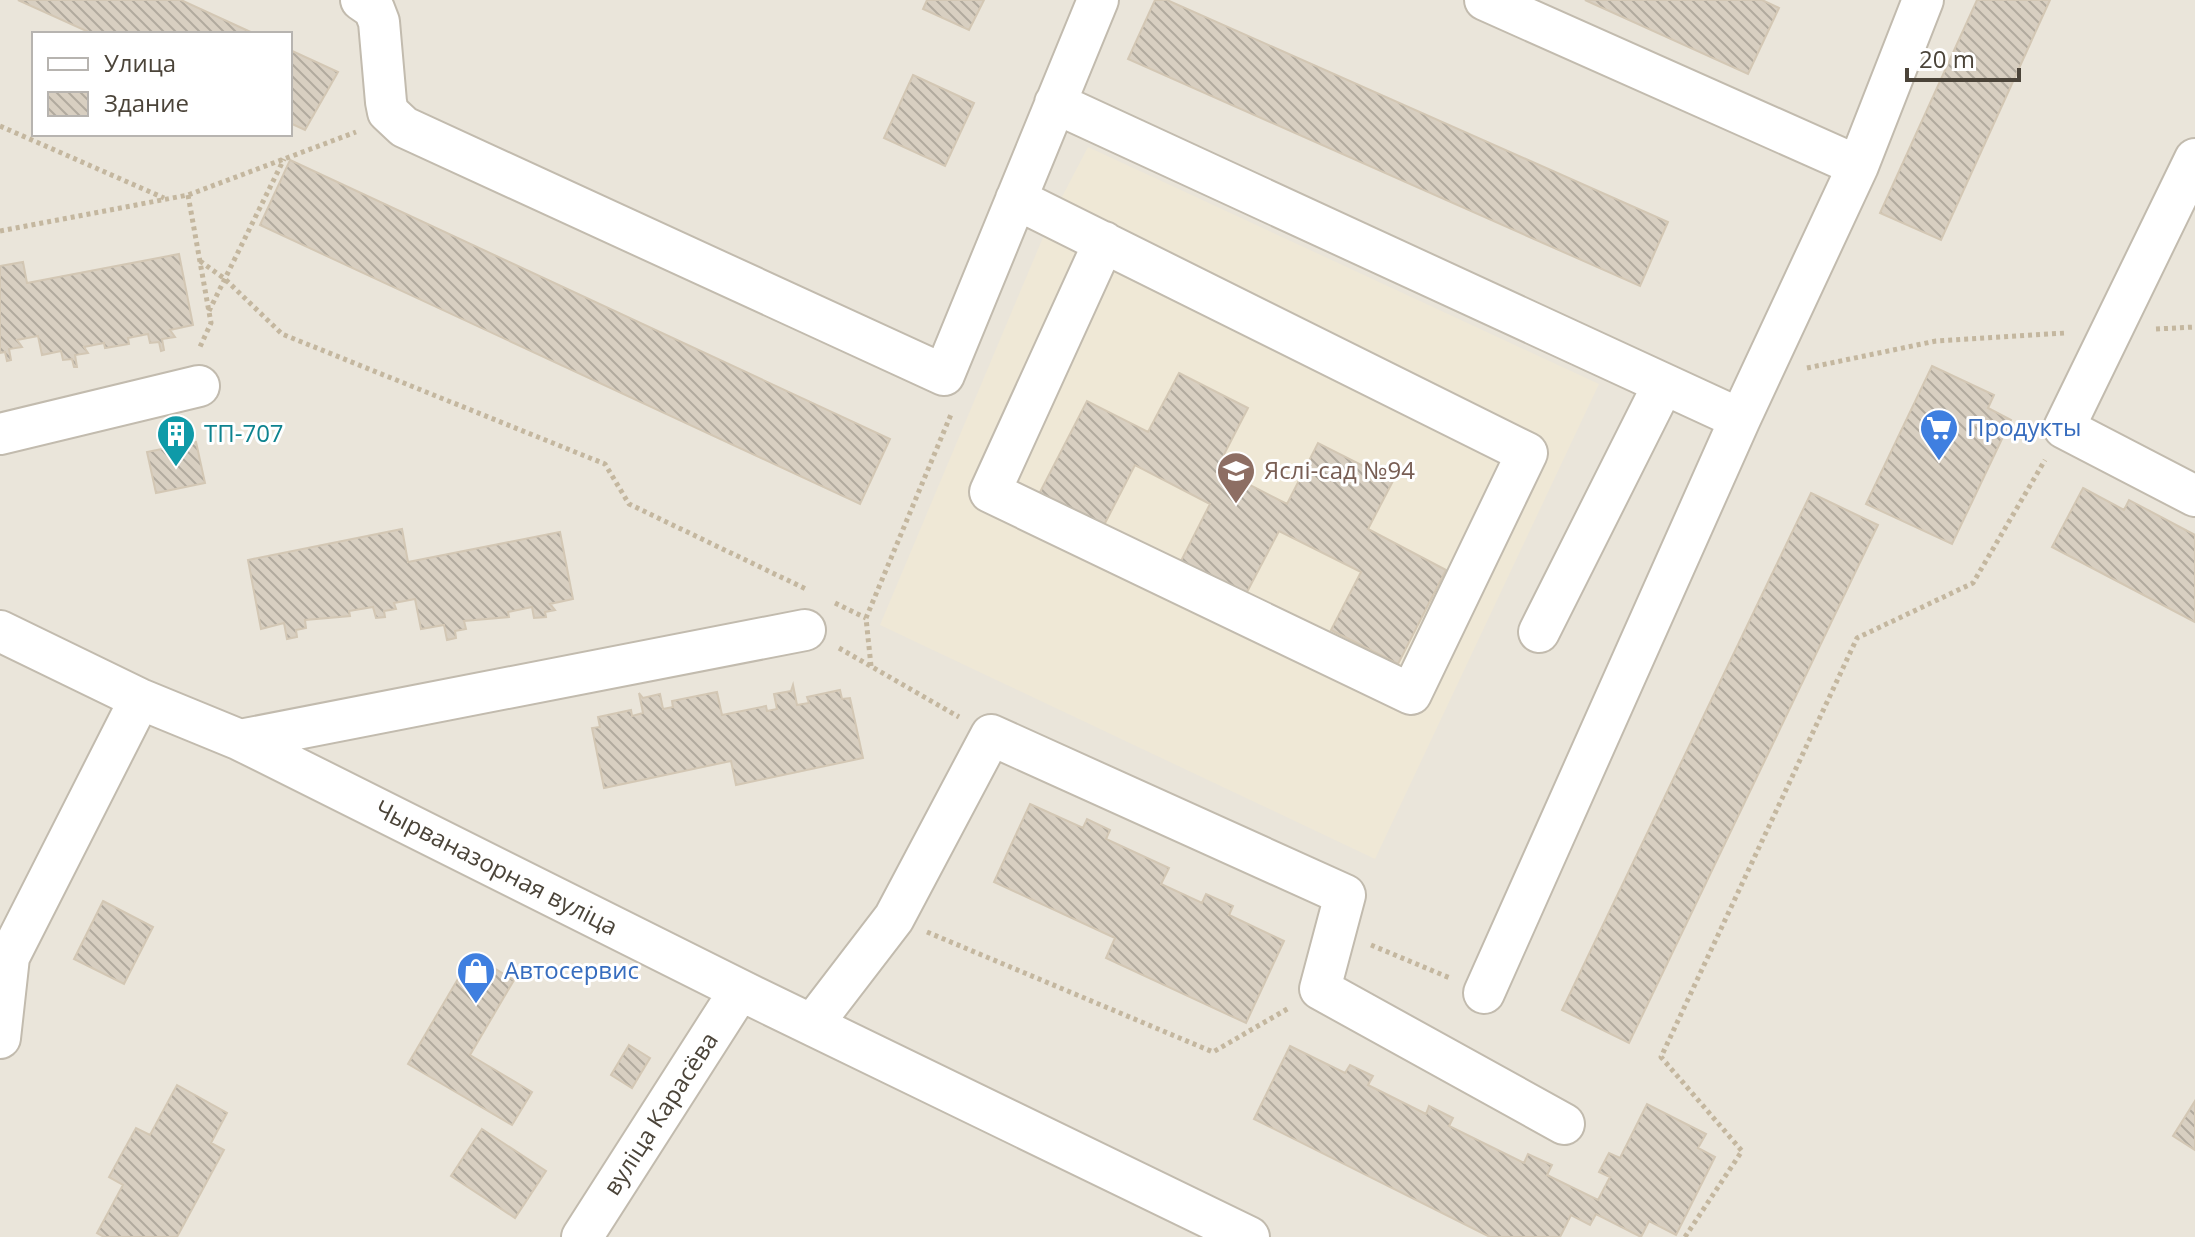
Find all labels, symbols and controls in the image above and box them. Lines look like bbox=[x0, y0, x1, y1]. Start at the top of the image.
legend bbox=[32, 32, 292, 136]
scale bar bbox=[1907, 32, 2019, 82]
text: 20 m bbox=[1919, 42, 1975, 75]
text: Улица bbox=[104, 46, 176, 79]
text: Здание bbox=[104, 86, 189, 119]
supermarket icon: Продукты bbox=[1918, 407, 1960, 462]
place label: Продукты bbox=[1967, 410, 2082, 443]
building icon: ТП-707 bbox=[155, 413, 197, 468]
place label: ТП-707 bbox=[204, 416, 284, 449]
school or university icon: Яслі-сад №94 bbox=[1215, 450, 1257, 505]
place label: Яслі-сад №94 bbox=[1264, 453, 1415, 486]
street label: Чырваназорная вуліца bbox=[370, 791, 624, 942]
shop icon: Автосервис bbox=[455, 950, 497, 1005]
place label: Автосервис bbox=[504, 953, 639, 986]
street label: вуліца Карасёва bbox=[595, 1025, 725, 1201]

